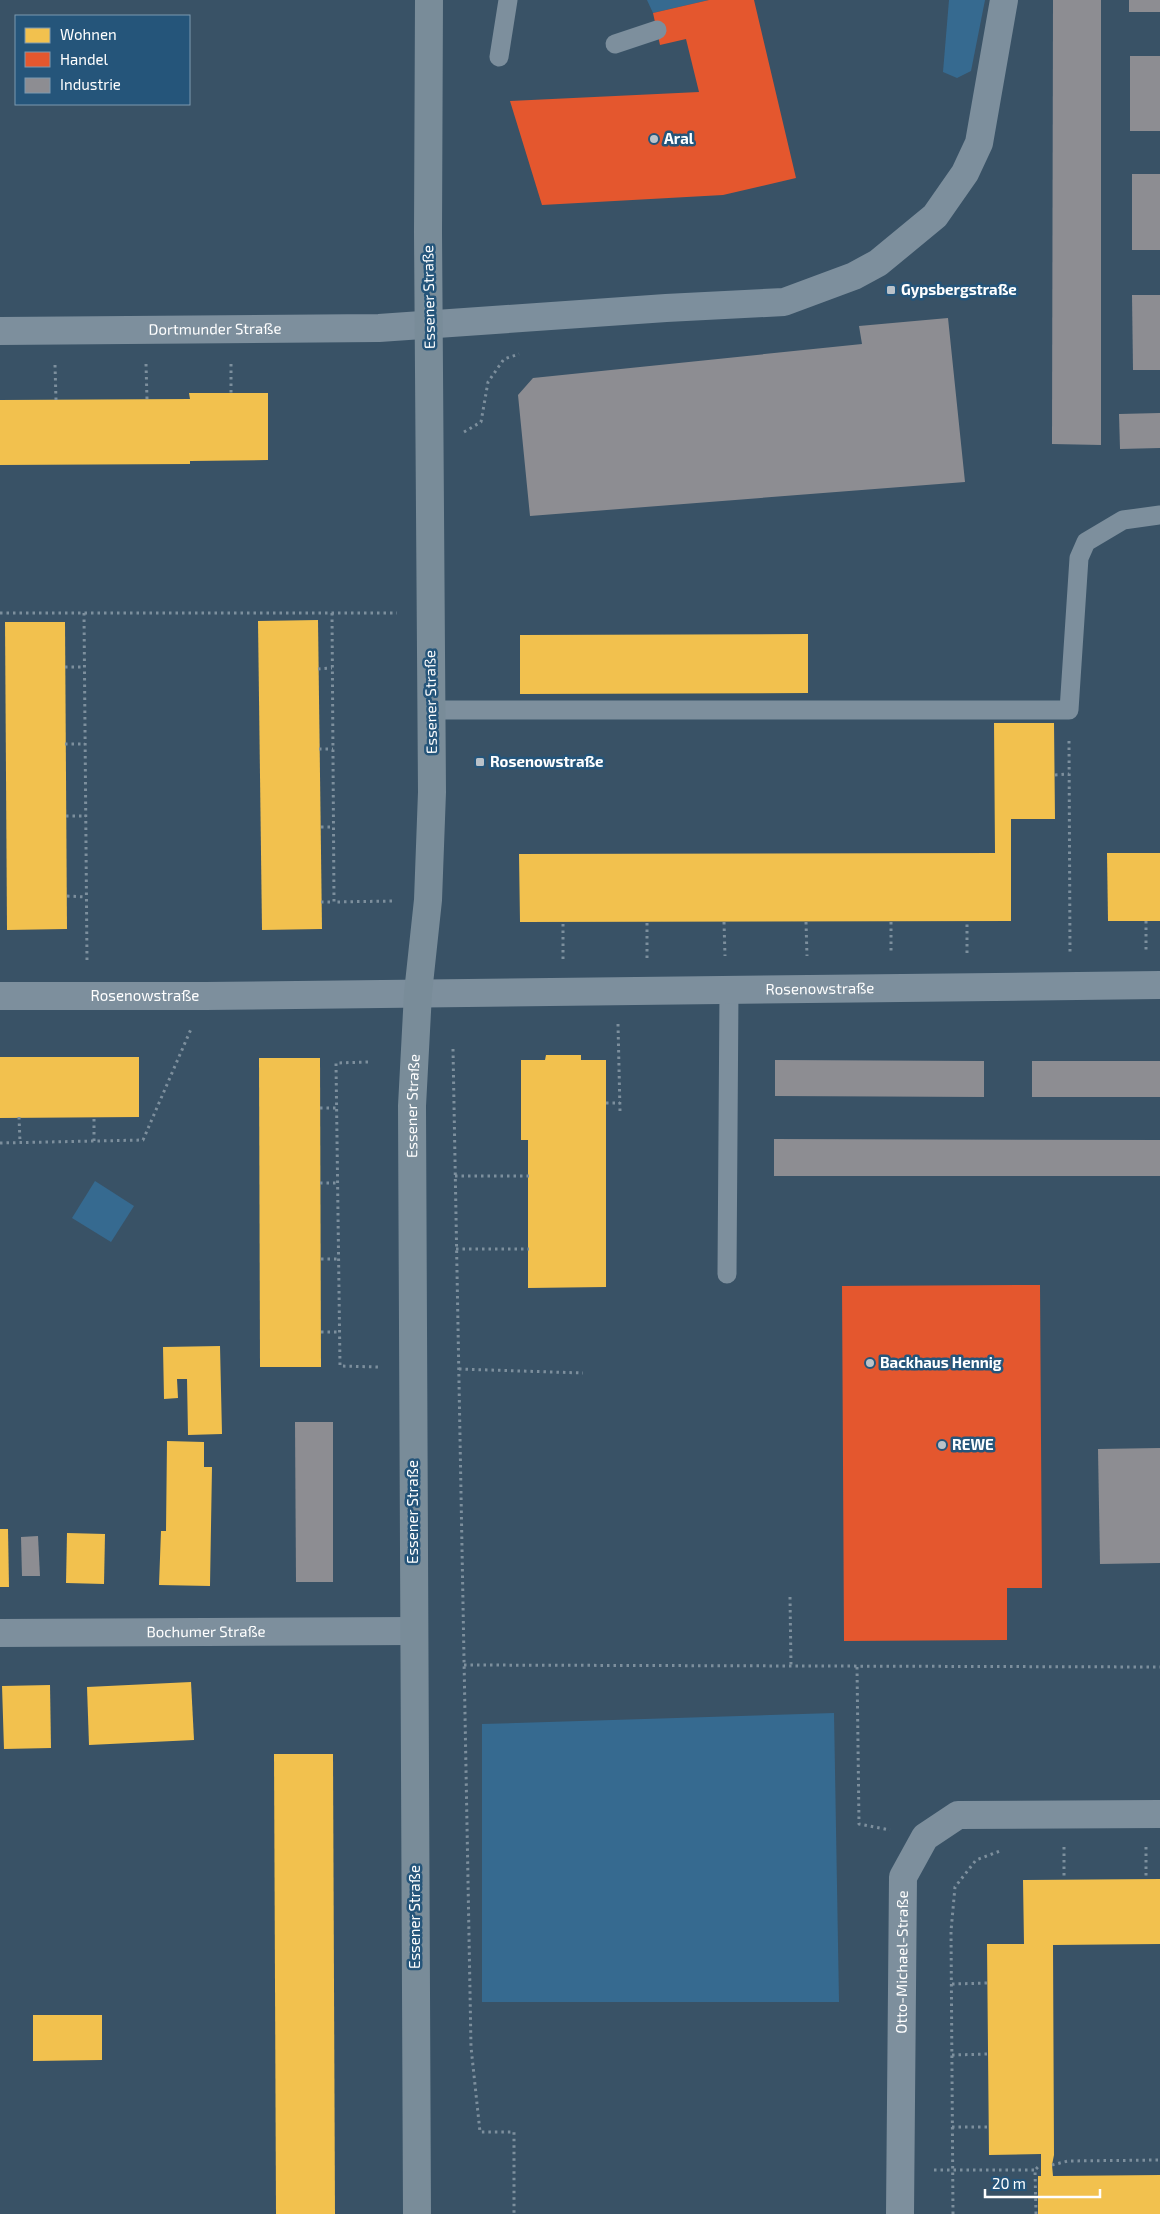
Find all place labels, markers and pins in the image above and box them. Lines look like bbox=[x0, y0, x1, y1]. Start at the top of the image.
place label: Aral bbox=[664, 129, 694, 147]
marker: Aral bbox=[648, 133, 660, 145]
place label: Gypsbergstraße bbox=[901, 280, 1017, 299]
marker: Gypsbergstraße bbox=[885, 284, 897, 296]
place label: Rosenowstraße bbox=[490, 752, 604, 770]
marker: Rosenowstraße bbox=[474, 756, 486, 768]
place label: Backhaus Hennig bbox=[880, 1353, 1002, 1371]
marker: Backhaus Hennig bbox=[864, 1357, 876, 1369]
place label: REWE bbox=[952, 1435, 994, 1453]
marker: REWE bbox=[936, 1439, 948, 1451]

